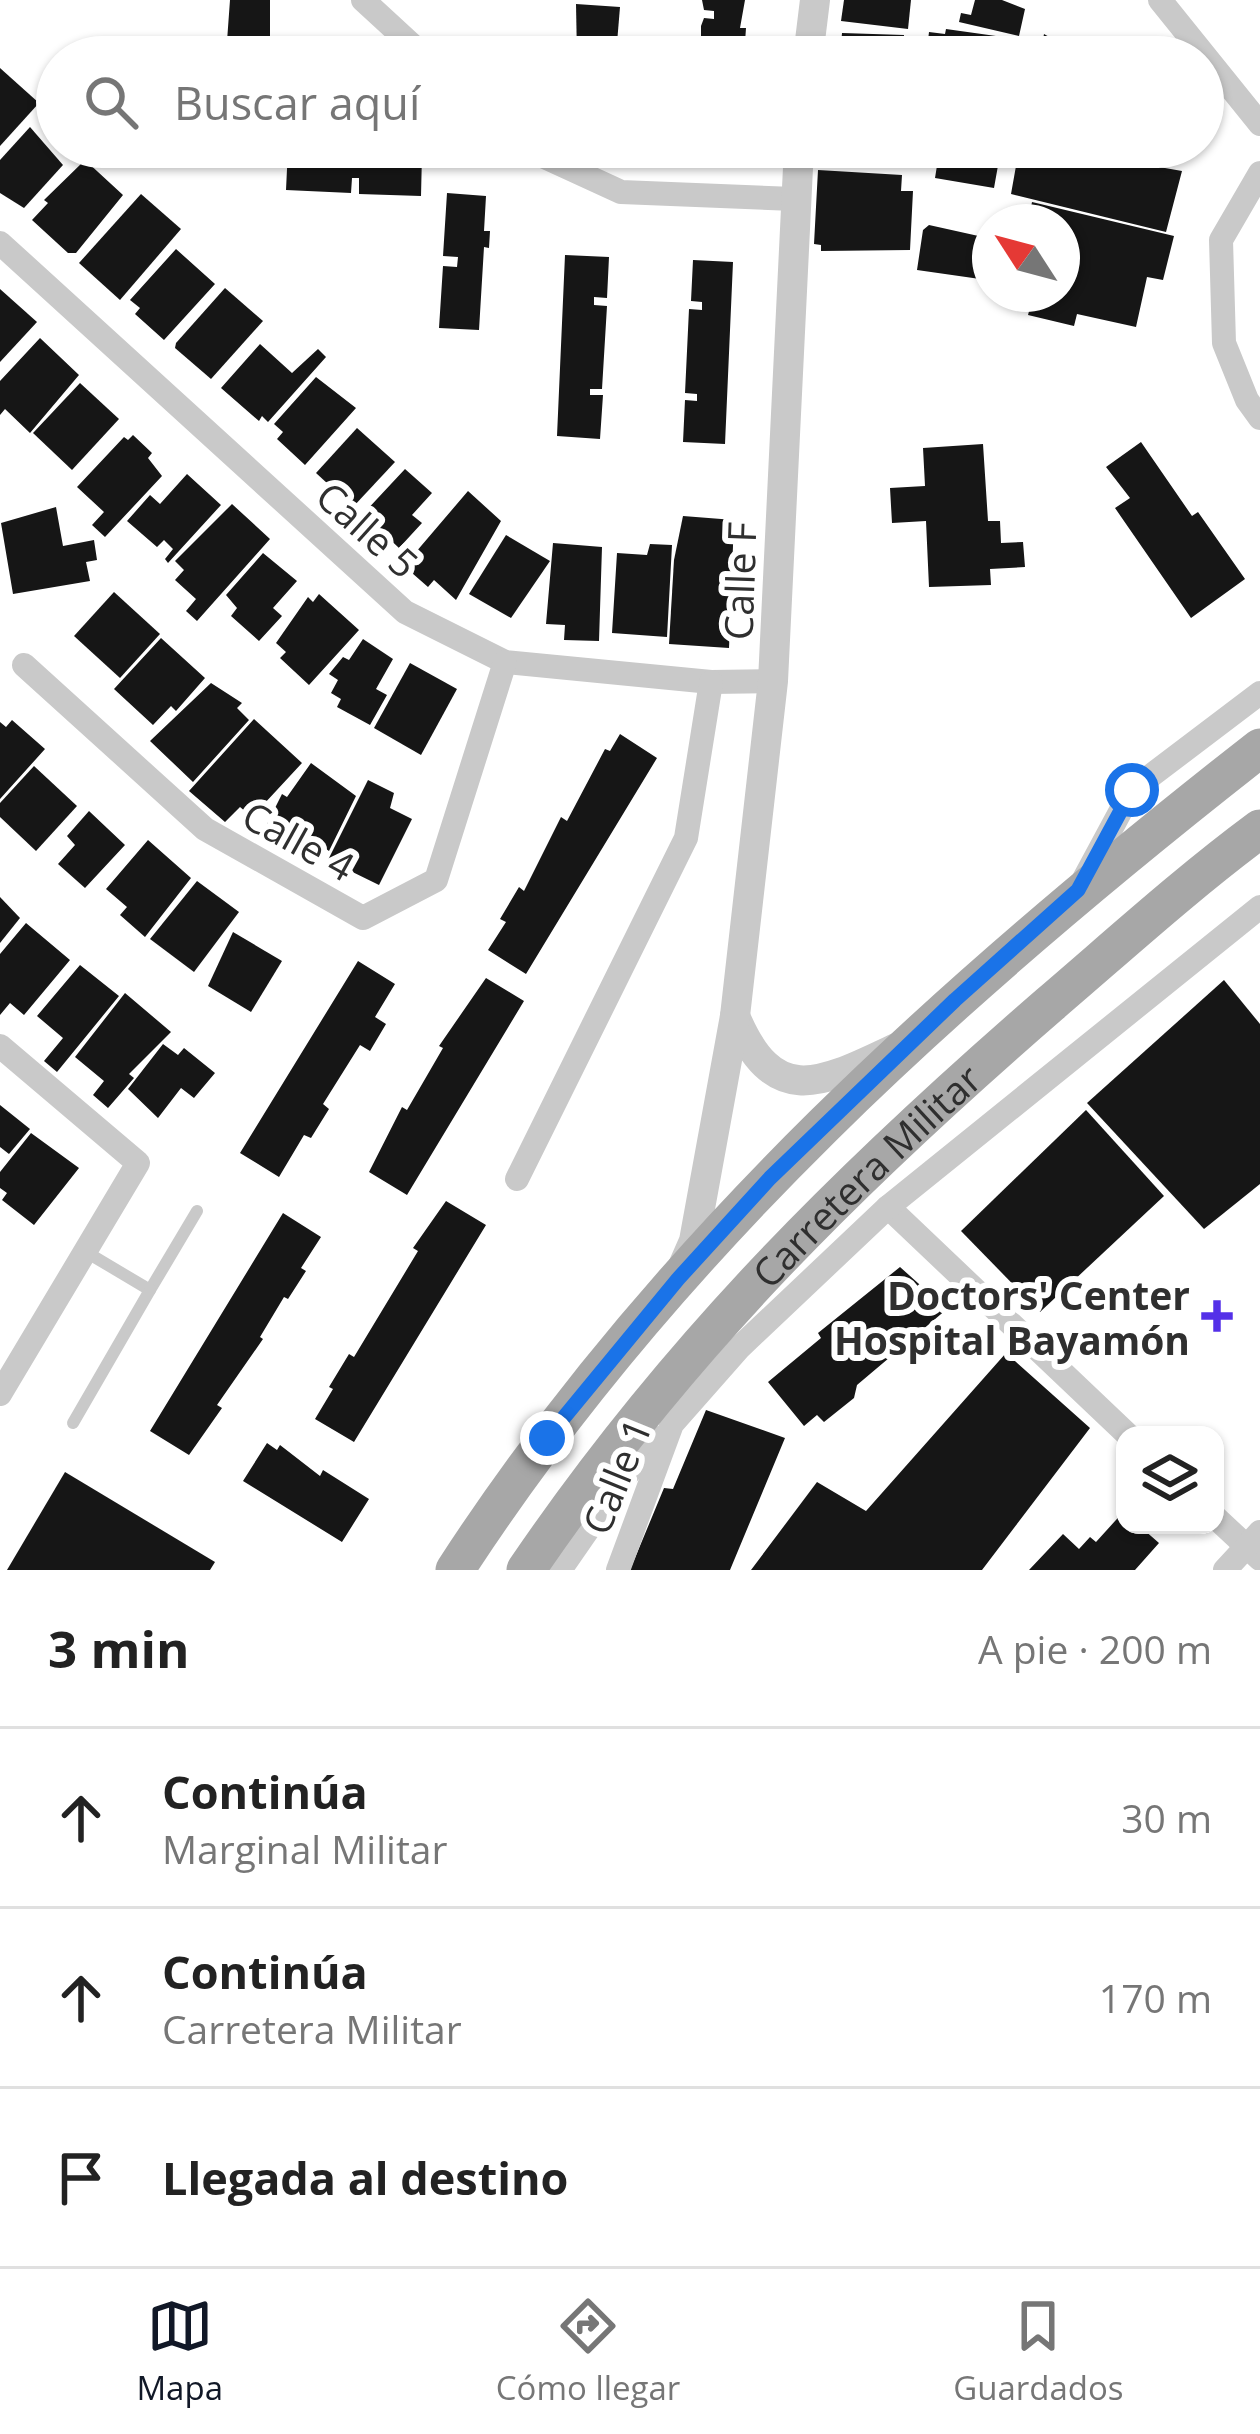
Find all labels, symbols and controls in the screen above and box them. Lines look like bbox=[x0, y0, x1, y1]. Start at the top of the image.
search box bbox=[36, 36, 1224, 168]
icon: search bbox=[78, 69, 144, 135]
text: Buscar aquí bbox=[174, 72, 420, 133]
north arrow bbox=[972, 204, 1080, 312]
street label: Calle 5 bbox=[306, 469, 430, 589]
street label: Calle F bbox=[710, 521, 768, 641]
route start bbox=[1105, 763, 1159, 817]
street label: Calle 4 bbox=[234, 788, 364, 892]
street label: Carretera Militar bbox=[739, 1052, 991, 1298]
place label: Doctors' Center Hospital Bayamón bbox=[834, 1268, 1190, 1366]
marker: Doctors' Center Hospital Bayamón bbox=[1201, 1300, 1233, 1332]
street label: Calle 1 bbox=[569, 1410, 663, 1542]
route end bbox=[520, 1411, 574, 1465]
map controls bbox=[1116, 1426, 1224, 1534]
button: layers bbox=[1116, 1426, 1224, 1534]
text: 3 min bbox=[48, 1613, 190, 1683]
text: A pie · 200 m bbox=[978, 1622, 1212, 1675]
text: Continúa bbox=[162, 1761, 368, 1822]
icon: ahead bbox=[48, 1785, 114, 1851]
text: 30 m bbox=[1121, 1791, 1212, 1844]
text: Marginal Militar bbox=[162, 1822, 447, 1875]
text: Continúa bbox=[162, 1941, 368, 2002]
icon: ahead bbox=[48, 1965, 114, 2031]
text: 170 m bbox=[1099, 1971, 1212, 2024]
text: Carretera Militar bbox=[162, 2002, 462, 2055]
icon: arrive bbox=[48, 2145, 114, 2211]
text: Llegada al destino bbox=[162, 2147, 568, 2208]
tab: Mapa bbox=[136, 2293, 223, 2410]
tab: Cómo llegar bbox=[496, 2293, 680, 2410]
tab: Guardados bbox=[953, 2293, 1124, 2410]

